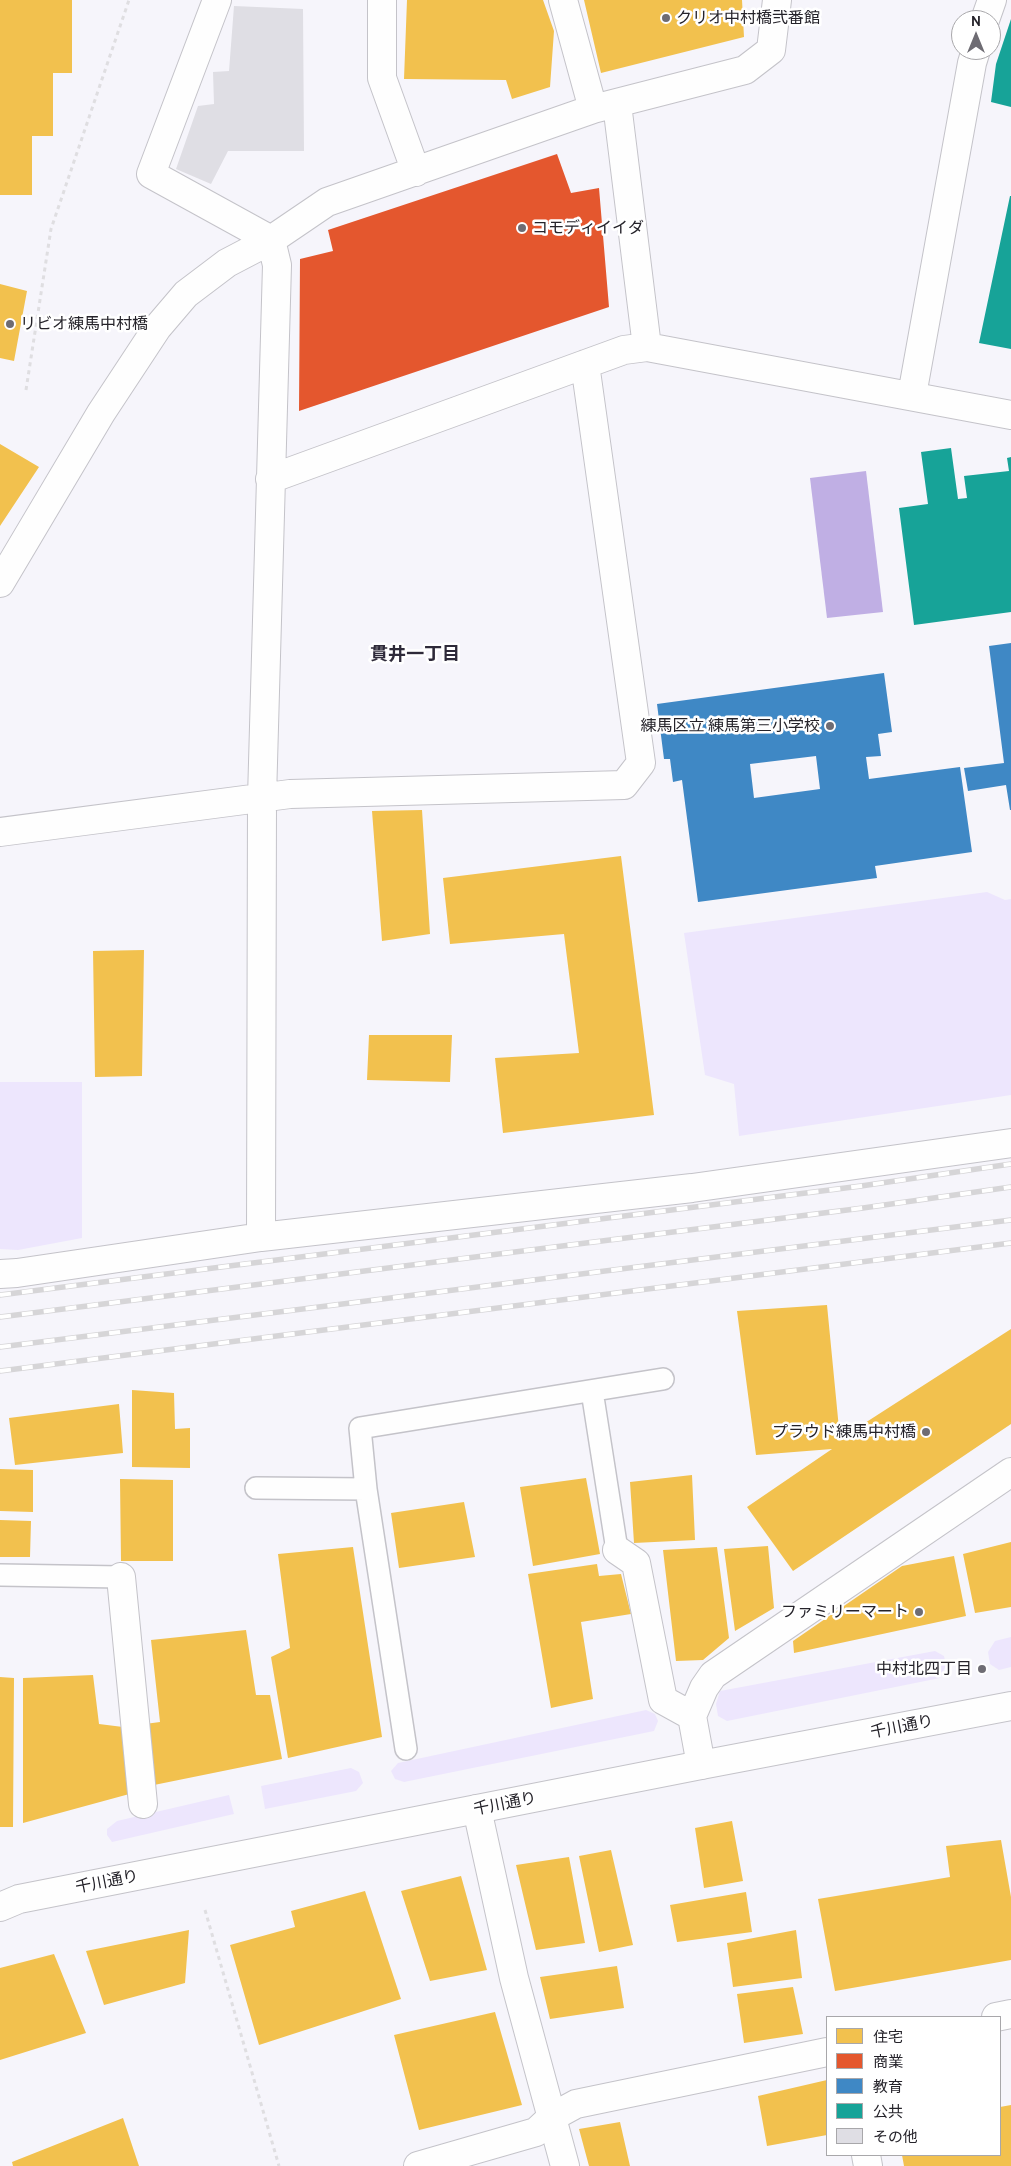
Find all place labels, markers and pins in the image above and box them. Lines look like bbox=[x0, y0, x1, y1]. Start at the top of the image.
place label: クリオ中村橋弐番館 bbox=[676, 8, 820, 28]
marker: クリオ中村橋弐番館 bbox=[660, 12, 672, 24]
place label: コモディイイダ bbox=[532, 218, 644, 238]
marker: コモディイイダ bbox=[516, 222, 528, 234]
place label: リビオ練馬中村橋 bbox=[20, 314, 148, 334]
marker: リビオ練馬中村橋 bbox=[4, 318, 16, 330]
place label: 練馬区立 練馬第三小学校 bbox=[640, 716, 820, 736]
marker: 練馬区立 練馬第三小学校 bbox=[824, 720, 836, 732]
place label: プラウド練馬中村橋 bbox=[772, 1422, 916, 1442]
marker: プラウド練馬中村橋 bbox=[920, 1426, 932, 1438]
place label: ファミリーマート bbox=[781, 1602, 909, 1622]
marker: ファミリーマート bbox=[913, 1606, 925, 1618]
place label: 中村北四丁目 bbox=[876, 1659, 972, 1679]
marker: 中村北四丁目 bbox=[976, 1663, 988, 1675]

